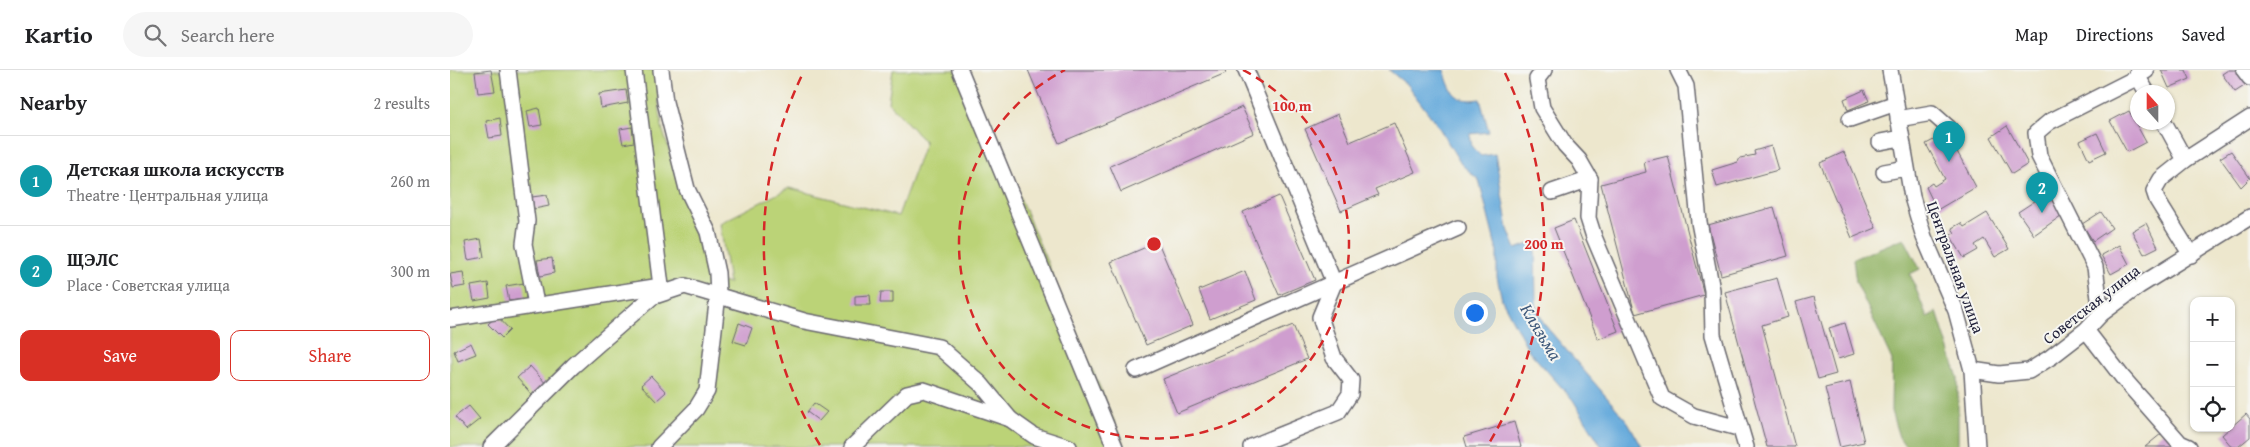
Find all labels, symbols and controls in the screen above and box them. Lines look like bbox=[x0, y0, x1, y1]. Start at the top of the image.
search box bbox=[123, 12, 473, 57]
text: Kartio bbox=[25, 17, 93, 52]
icon: search bbox=[141, 21, 169, 49]
text: Search here bbox=[181, 21, 275, 49]
text: Map bbox=[2015, 21, 2048, 48]
text: Directions bbox=[2076, 21, 2153, 48]
text: Saved bbox=[2181, 21, 2225, 48]
north arrow bbox=[2130, 85, 2175, 130]
text: Nearby bbox=[20, 87, 87, 118]
text: 2 results bbox=[373, 91, 430, 115]
text: 100 m bbox=[1272, 95, 1312, 116]
pin: 1 bbox=[1933, 121, 1965, 162]
text: Детская школа искусств bbox=[67, 155, 284, 183]
text: 1 bbox=[32, 169, 40, 193]
text: 260 m bbox=[390, 169, 430, 193]
pin: 2 bbox=[2026, 172, 2058, 213]
text: Theatre · Центральная улица bbox=[67, 183, 268, 207]
street label: Центральная улица bbox=[1921, 198, 1991, 337]
text: 200 m bbox=[1524, 233, 1564, 254]
centre of rings bbox=[1145, 235, 1163, 253]
text: ЩЭЛС bbox=[67, 245, 119, 273]
street label: Советская улица bbox=[2037, 258, 2145, 350]
text: 2 bbox=[32, 259, 40, 283]
text: 300 m bbox=[390, 259, 430, 283]
text: Place · Советская улица bbox=[67, 273, 230, 297]
map controls bbox=[2190, 297, 2235, 432]
button: + bbox=[2190, 297, 2235, 342]
water label: Клязьма bbox=[1514, 298, 1569, 366]
your location bbox=[1462, 300, 1488, 326]
button: Save bbox=[20, 330, 220, 381]
button: Share bbox=[230, 330, 430, 381]
button: − bbox=[2190, 342, 2235, 387]
button: locate bbox=[2190, 387, 2235, 432]

